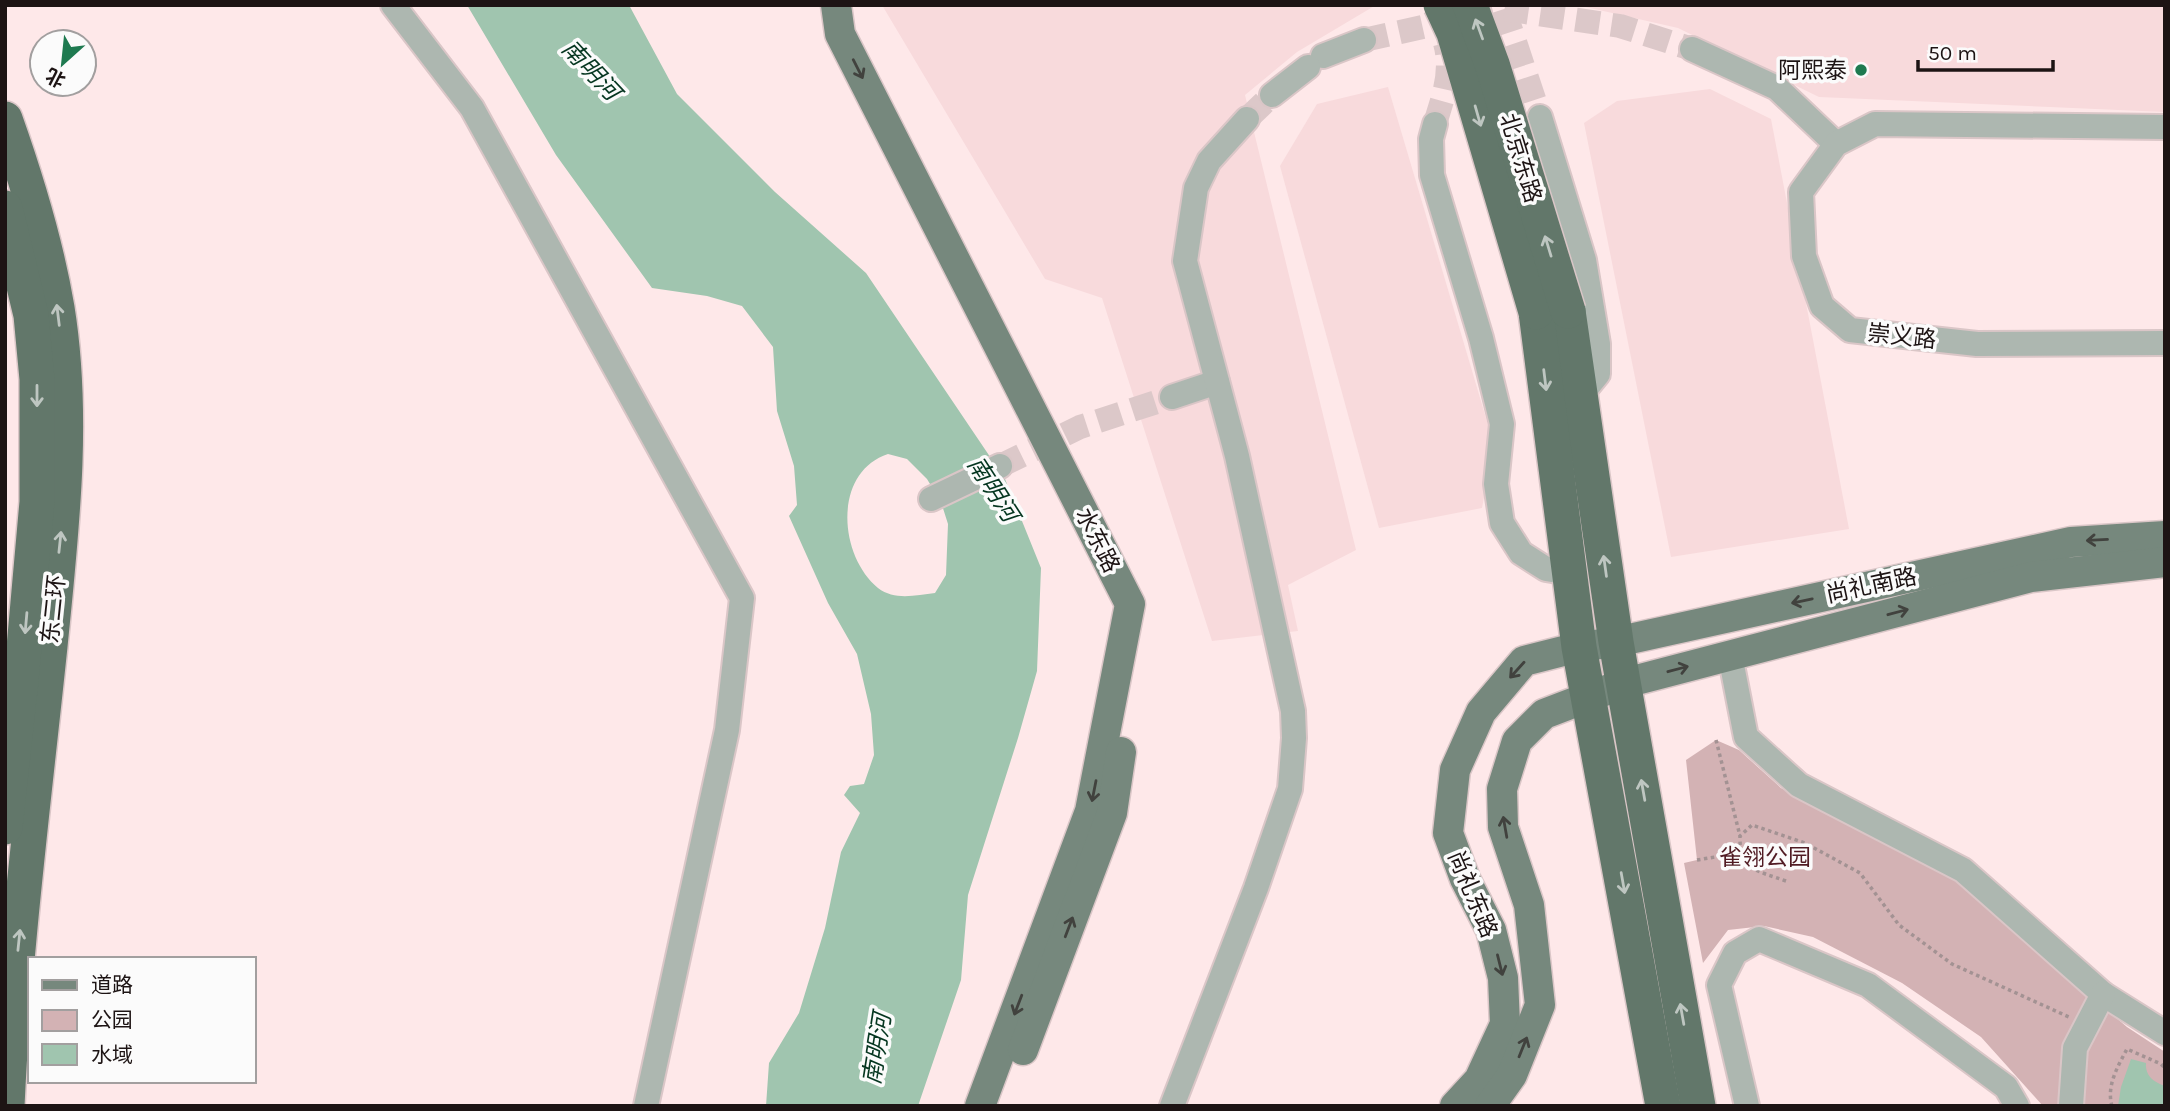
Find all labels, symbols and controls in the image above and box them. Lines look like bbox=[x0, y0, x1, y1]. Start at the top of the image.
one-way arrow bbox=[1472, 19, 1484, 41]
north arrow bbox=[28, 28, 98, 98]
scale bar bbox=[1918, 28, 2053, 72]
water label: 南明河 bbox=[556, 34, 629, 109]
text: 50 m bbox=[1928, 41, 1977, 65]
place label: 阿熙泰 bbox=[1778, 57, 1847, 84]
one-way arrow bbox=[851, 58, 865, 79]
marker: 阿熙泰 bbox=[1853, 62, 1869, 78]
text: 北 bbox=[42, 63, 69, 91]
one-way arrow bbox=[1473, 105, 1486, 127]
street label: 北京东路 bbox=[1494, 110, 1547, 206]
one-way arrow bbox=[1541, 235, 1554, 257]
one-way arrow bbox=[51, 304, 64, 327]
street label: 崇义路 bbox=[1866, 319, 1938, 354]
one-way arrow bbox=[1538, 368, 1551, 391]
one-way arrow bbox=[30, 384, 44, 407]
water label: 南明河 bbox=[962, 451, 1027, 530]
street label: 水东路 bbox=[1070, 503, 1125, 577]
one-way arrow bbox=[54, 531, 67, 554]
one-way arrow bbox=[2086, 534, 2108, 547]
one-way arrow bbox=[1598, 555, 1611, 578]
street label: 尚礼南路 bbox=[1823, 563, 1919, 608]
street label: 东二环 bbox=[36, 573, 71, 645]
one-way arrow bbox=[1791, 594, 1814, 608]
one-way arrow bbox=[1886, 605, 1909, 618]
one-way arrow bbox=[19, 611, 32, 634]
one-way arrow bbox=[1509, 661, 1525, 679]
one-way arrow bbox=[1666, 662, 1689, 675]
one-way arrow bbox=[1087, 779, 1101, 802]
one-way arrow bbox=[1636, 779, 1649, 802]
one-way arrow bbox=[1498, 816, 1511, 839]
park label: 雀翎公园 bbox=[1719, 844, 1811, 871]
street label: 尚礼东路 bbox=[1442, 847, 1503, 942]
one-way arrow bbox=[1617, 871, 1630, 894]
one-way arrow bbox=[1064, 917, 1077, 939]
one-way arrow bbox=[13, 929, 26, 952]
one-way arrow bbox=[1494, 954, 1507, 976]
legend bbox=[28, 957, 256, 1083]
text: 道路 bbox=[91, 973, 133, 997]
one-way arrow bbox=[1011, 994, 1023, 1016]
one-way arrow bbox=[1675, 1003, 1688, 1026]
water label: 南明河 bbox=[858, 1007, 897, 1087]
text: 公园 bbox=[91, 1008, 133, 1032]
one-way arrow bbox=[1518, 1036, 1531, 1058]
text: 水域 bbox=[91, 1043, 133, 1067]

